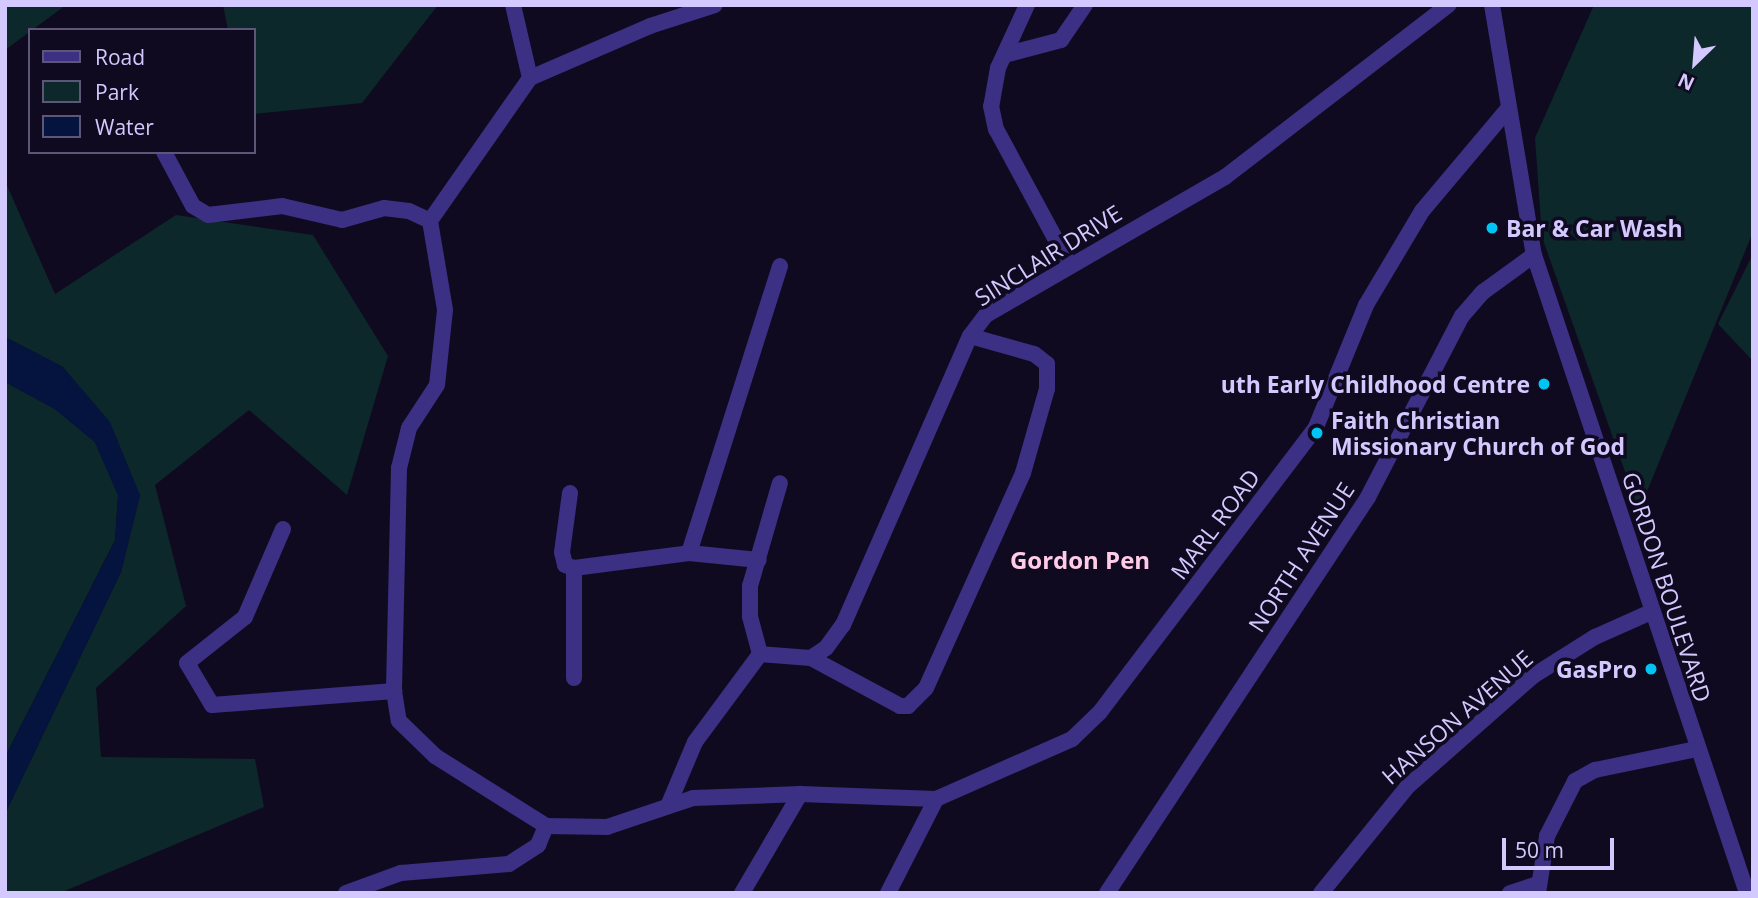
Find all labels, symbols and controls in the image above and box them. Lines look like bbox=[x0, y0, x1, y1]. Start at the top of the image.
legend bbox=[28, 28, 256, 154]
north arrow bbox=[1660, 28, 1730, 98]
text: Road bbox=[95, 43, 145, 71]
text: N bbox=[1674, 67, 1699, 97]
text: Park bbox=[95, 78, 139, 106]
text: Water bbox=[95, 113, 154, 141]
street label: SINCLAIR DRIVE bbox=[970, 199, 1126, 311]
place label: Bar & Car Wash bbox=[1506, 214, 1683, 242]
marker: Bar & Car Wash bbox=[1484, 220, 1500, 236]
place label: uth Early Childhood Centre bbox=[1221, 370, 1530, 398]
marker: uth Early Childhood Centre bbox=[1536, 376, 1552, 392]
place label: Faith Christian Missionary Church of God bbox=[1331, 406, 1625, 460]
marker: Faith Christian Missionary Church of God bbox=[1309, 425, 1325, 441]
street label: MARL ROAD bbox=[1165, 463, 1265, 585]
street label: GORDON BOULEVARD bbox=[1617, 469, 1717, 705]
street label: NORTH AVENUE bbox=[1242, 477, 1360, 637]
district label: Gordon Pen bbox=[1010, 546, 1150, 574]
street label: HANSON AVENUE bbox=[1376, 644, 1538, 790]
place label: GasPro bbox=[1556, 655, 1637, 683]
marker: GasPro bbox=[1643, 661, 1659, 677]
scale bar bbox=[1506, 824, 1618, 868]
text: 50 m bbox=[1515, 836, 1564, 864]

